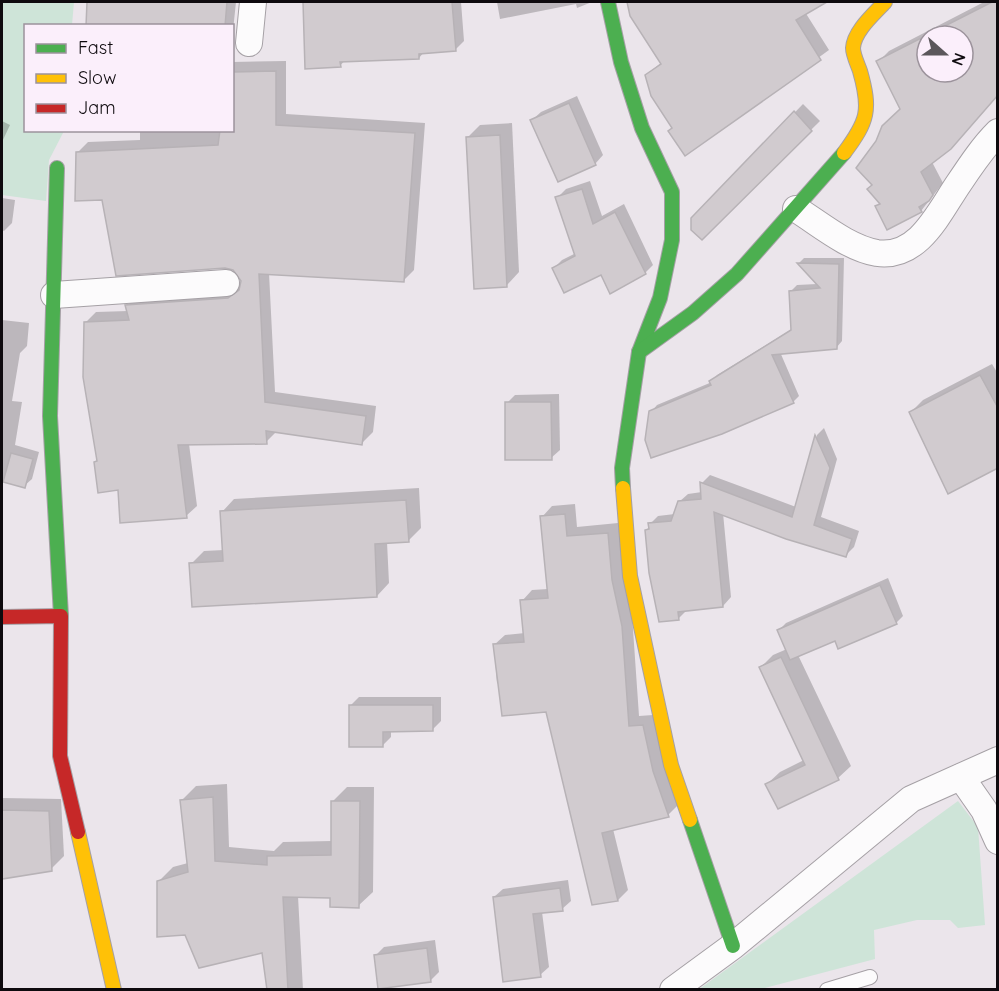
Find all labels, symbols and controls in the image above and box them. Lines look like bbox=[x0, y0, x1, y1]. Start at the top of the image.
legend bbox=[24, 24, 234, 132]
north arrow bbox=[915, 24, 975, 84]
text: Fast bbox=[78, 36, 113, 59]
text: N bbox=[948, 50, 970, 68]
text: Slow bbox=[78, 66, 116, 89]
text: Jam bbox=[78, 96, 116, 119]

